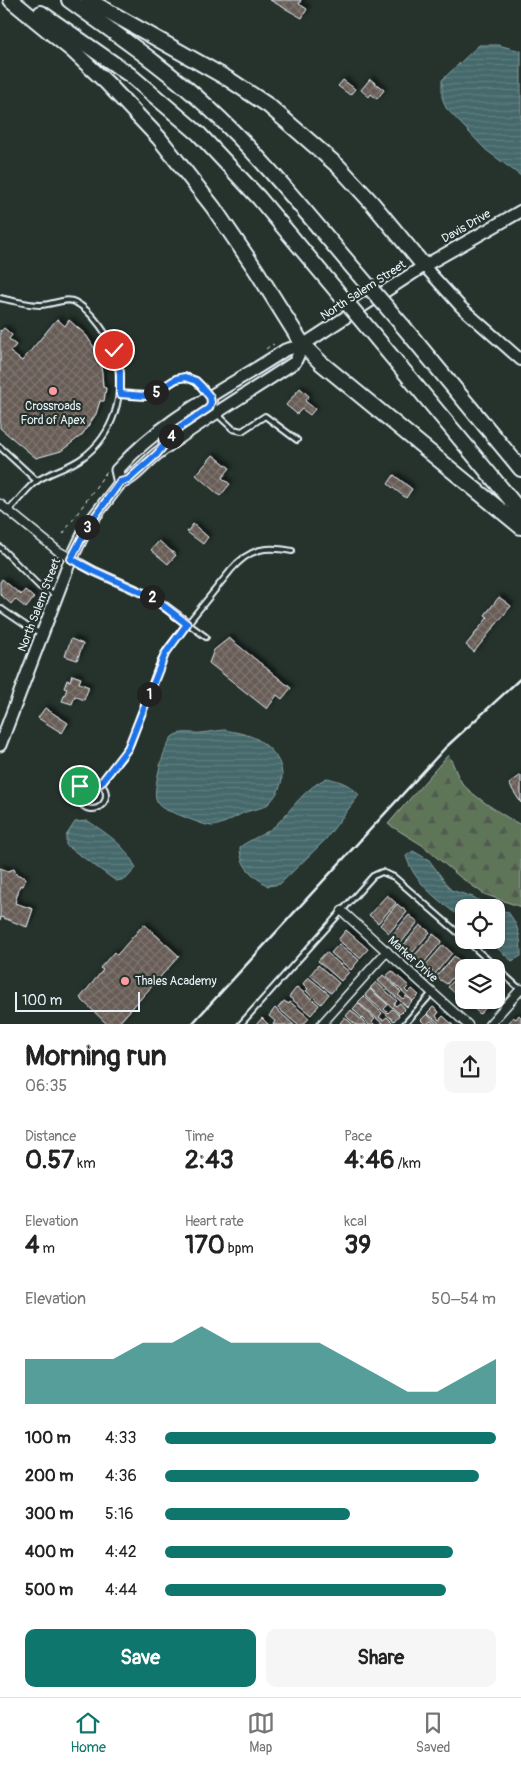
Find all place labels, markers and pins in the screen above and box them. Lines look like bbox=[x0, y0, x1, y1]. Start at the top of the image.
pin bbox=[93, 329, 135, 371]
pin: 5 bbox=[144, 380, 168, 404]
marker: Crossroads Ford of Apex bbox=[47, 385, 59, 397]
place label: Crossroads Ford of Apex bbox=[21, 399, 85, 428]
pin: 4 bbox=[158, 424, 184, 448]
pin: 3 bbox=[74, 514, 100, 540]
pin: 2 bbox=[140, 584, 164, 610]
pin: 1 bbox=[136, 682, 162, 706]
pin bbox=[59, 765, 101, 807]
place label: Thales Academy bbox=[135, 974, 217, 989]
marker: Thales Academy bbox=[119, 975, 131, 987]

